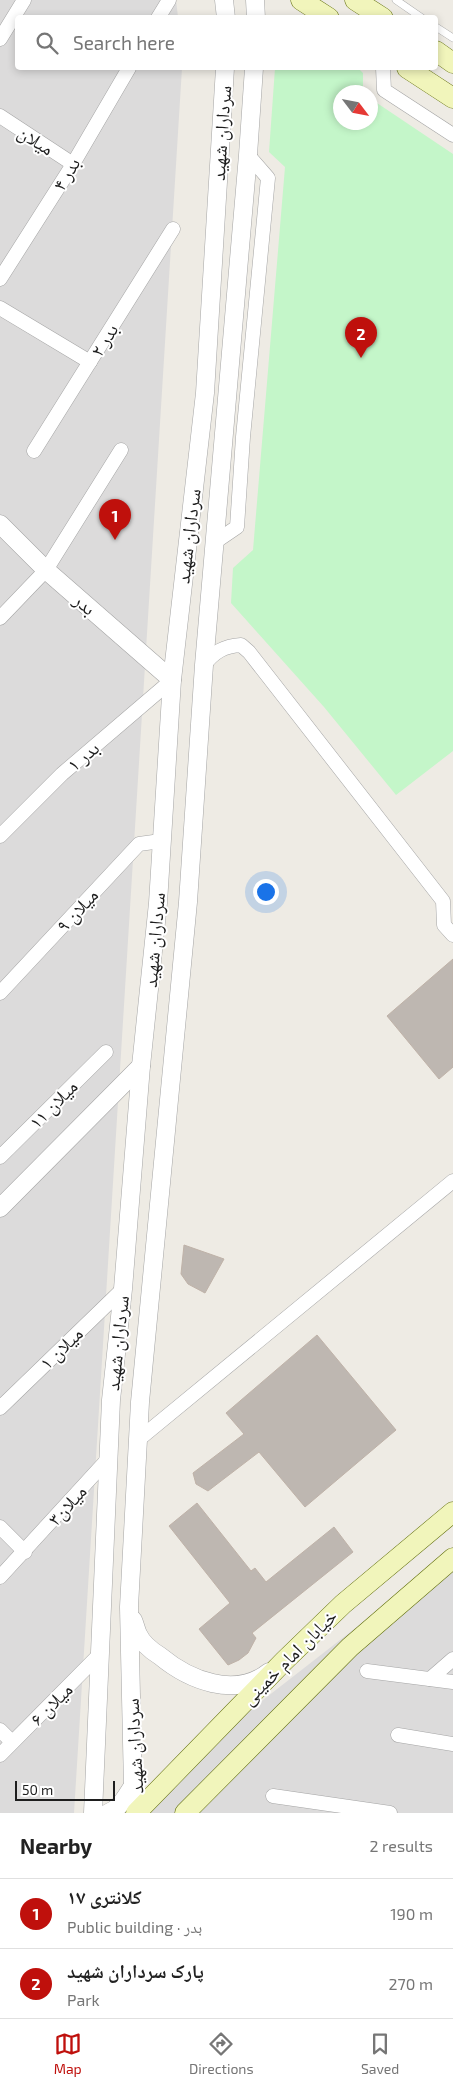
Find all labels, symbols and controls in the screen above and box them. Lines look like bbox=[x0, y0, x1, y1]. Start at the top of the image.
search box bbox=[15, 15, 438, 70]
icon: search bbox=[33, 29, 61, 57]
text: Search here bbox=[73, 31, 175, 54]
street label: سرداران شهید bbox=[206, 85, 236, 181]
north arrow bbox=[333, 85, 378, 130]
street label: میلان bbox=[13, 120, 59, 160]
street label: بدر ۴ bbox=[47, 153, 85, 195]
pin: 2 bbox=[345, 317, 377, 358]
street label: بدر ۲ bbox=[85, 319, 123, 361]
street label: سرداران شهید bbox=[170, 487, 206, 585]
pin: 1 bbox=[99, 499, 131, 540]
street label: بدر bbox=[68, 587, 101, 620]
street label: بدر ۱ bbox=[62, 736, 104, 776]
your location bbox=[253, 879, 279, 905]
street label: میلان ۹ bbox=[51, 883, 103, 937]
street label: سرداران شهید bbox=[138, 891, 170, 989]
street label: میلان ۱۱ bbox=[23, 1074, 83, 1134]
street label: سرداران شهید bbox=[100, 1294, 134, 1392]
street label: میلان ۱ bbox=[34, 1322, 88, 1374]
street label: میلان۳ bbox=[42, 1480, 92, 1530]
street label: خیابان امام خمینی bbox=[236, 1604, 343, 1711]
street label: میلان ۶ bbox=[24, 1677, 78, 1731]
street label: سرداران شهید bbox=[120, 1698, 148, 1794]
scale bar bbox=[15, 1778, 115, 1801]
text: 50 m bbox=[22, 1781, 53, 1798]
text: Nearby bbox=[20, 1833, 92, 1858]
text: 2 results bbox=[370, 1836, 433, 1855]
text: کلانتری ۱۷ bbox=[67, 1885, 142, 1908]
text: 1 bbox=[33, 1904, 39, 1923]
text: 190 m bbox=[390, 1904, 433, 1923]
text: Public building · بدر bbox=[67, 1917, 202, 1936]
text: پارک سرداران شهید bbox=[67, 1959, 204, 1982]
text: 2 bbox=[31, 1974, 41, 1993]
text: 270 m bbox=[389, 1974, 433, 1993]
text: Park bbox=[67, 1990, 100, 2009]
tab: Map bbox=[54, 2030, 82, 2077]
tab: Directions bbox=[189, 2030, 254, 2077]
tab: Saved bbox=[361, 2030, 399, 2077]

